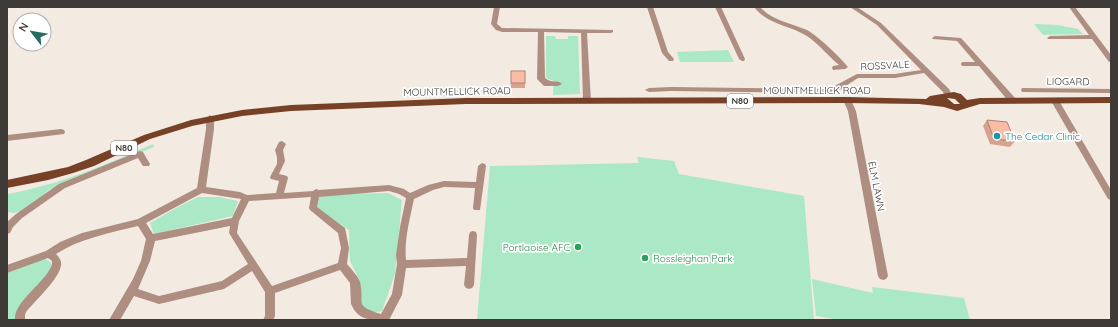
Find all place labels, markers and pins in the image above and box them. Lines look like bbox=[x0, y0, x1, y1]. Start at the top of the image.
place label: The Cedar Clinic bbox=[1005, 130, 1080, 143]
marker: The Cedar Clinic bbox=[992, 131, 1002, 141]
place label: Portlaoise AFC bbox=[503, 241, 570, 254]
marker: Portlaoise AFC bbox=[573, 242, 583, 252]
place label: Rossleighan Park bbox=[653, 252, 733, 265]
marker: Rossleighan Park bbox=[640, 253, 650, 263]

